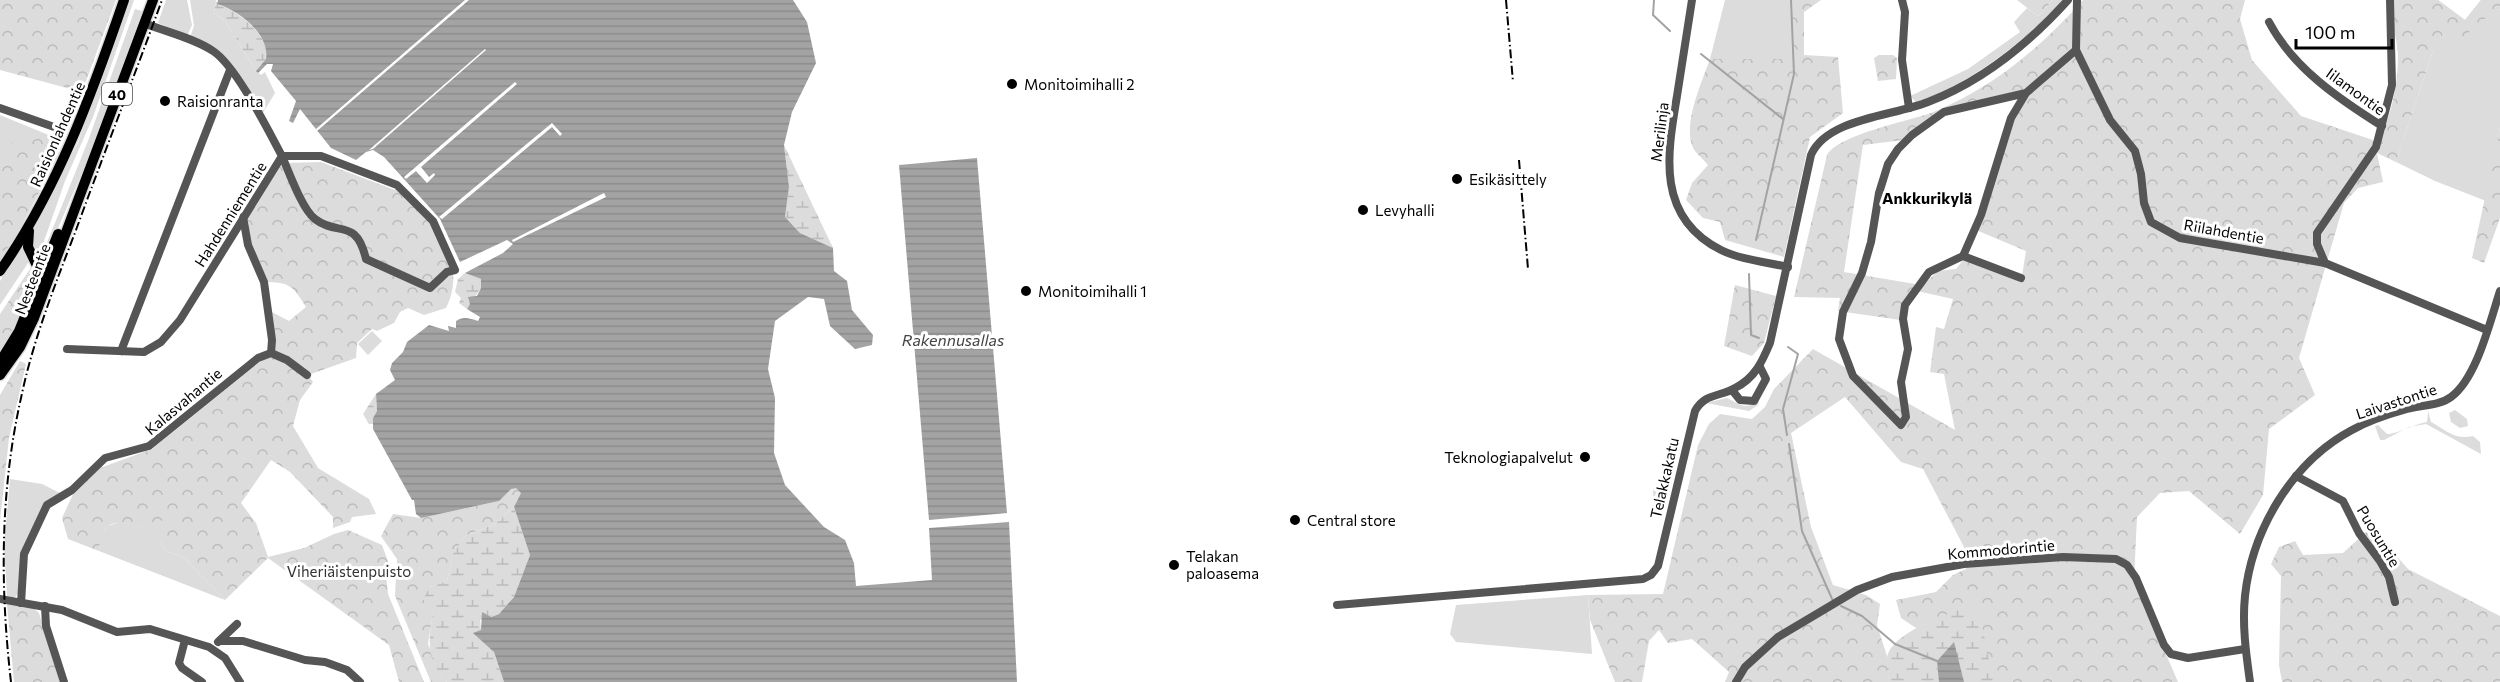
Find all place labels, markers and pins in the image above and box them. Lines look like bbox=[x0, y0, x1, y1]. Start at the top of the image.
place label: Monitoimihalli 2 bbox=[1024, 75, 1135, 93]
marker: Monitoimihalli 2 bbox=[1005, 77, 1019, 91]
place label: Raisionranta bbox=[177, 92, 263, 110]
marker: Raisionranta bbox=[158, 94, 172, 108]
place label: Esikäsittely bbox=[1469, 170, 1547, 188]
marker: Esikäsittely bbox=[1450, 172, 1464, 186]
place label: Levyhalli bbox=[1375, 201, 1435, 219]
marker: Levyhalli bbox=[1356, 203, 1370, 217]
place label: Monitoimihalli 1 bbox=[1038, 282, 1147, 300]
marker: Monitoimihalli 1 bbox=[1019, 284, 1033, 298]
place label: Teknologiapalvelut bbox=[1444, 448, 1573, 466]
marker: Teknologiapalvelut bbox=[1578, 450, 1592, 464]
place label: Central store bbox=[1307, 511, 1396, 529]
marker: Central store bbox=[1288, 513, 1302, 527]
place label: Telakan paloasema bbox=[1186, 547, 1259, 582]
marker: Telakan paloasema bbox=[1167, 558, 1181, 572]

